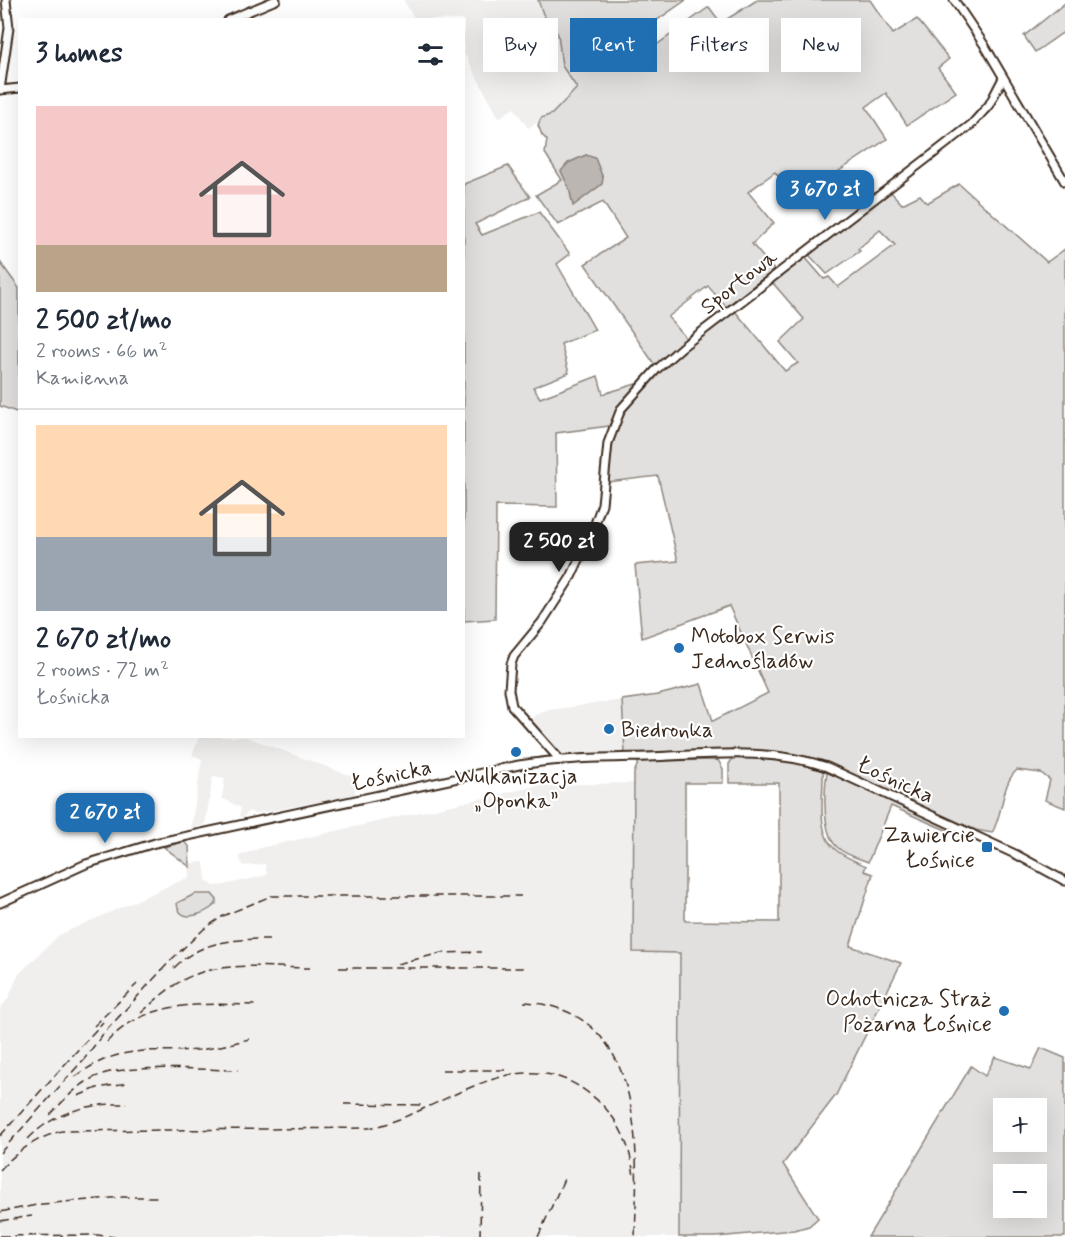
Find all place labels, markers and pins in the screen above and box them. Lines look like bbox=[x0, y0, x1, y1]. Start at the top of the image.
pin: 3 670 zł bbox=[763, 170, 887, 221]
pin: 2 500 zł bbox=[497, 522, 621, 573]
place label: Motobox Serwis Jednośladów bbox=[691, 623, 835, 676]
marker: Motobox Serwis Jednośladów bbox=[672, 641, 686, 655]
place label: Biedronka bbox=[621, 717, 713, 745]
marker: Biedronka bbox=[602, 722, 616, 736]
marker: Wulkanizacja „Oponka” bbox=[509, 745, 523, 759]
place label: Wulkanizacja „Oponka” bbox=[455, 763, 577, 816]
pin: 2 670 zł bbox=[43, 793, 167, 844]
place label: Zawiercie Łośnice bbox=[884, 822, 975, 875]
marker: Zawiercie Łośnice bbox=[980, 840, 994, 854]
place label: Ochotnicza Straż Pożarna Łośnice bbox=[826, 986, 992, 1039]
marker: Ochotnicza Straż Pożarna Łośnice bbox=[997, 1004, 1011, 1018]

